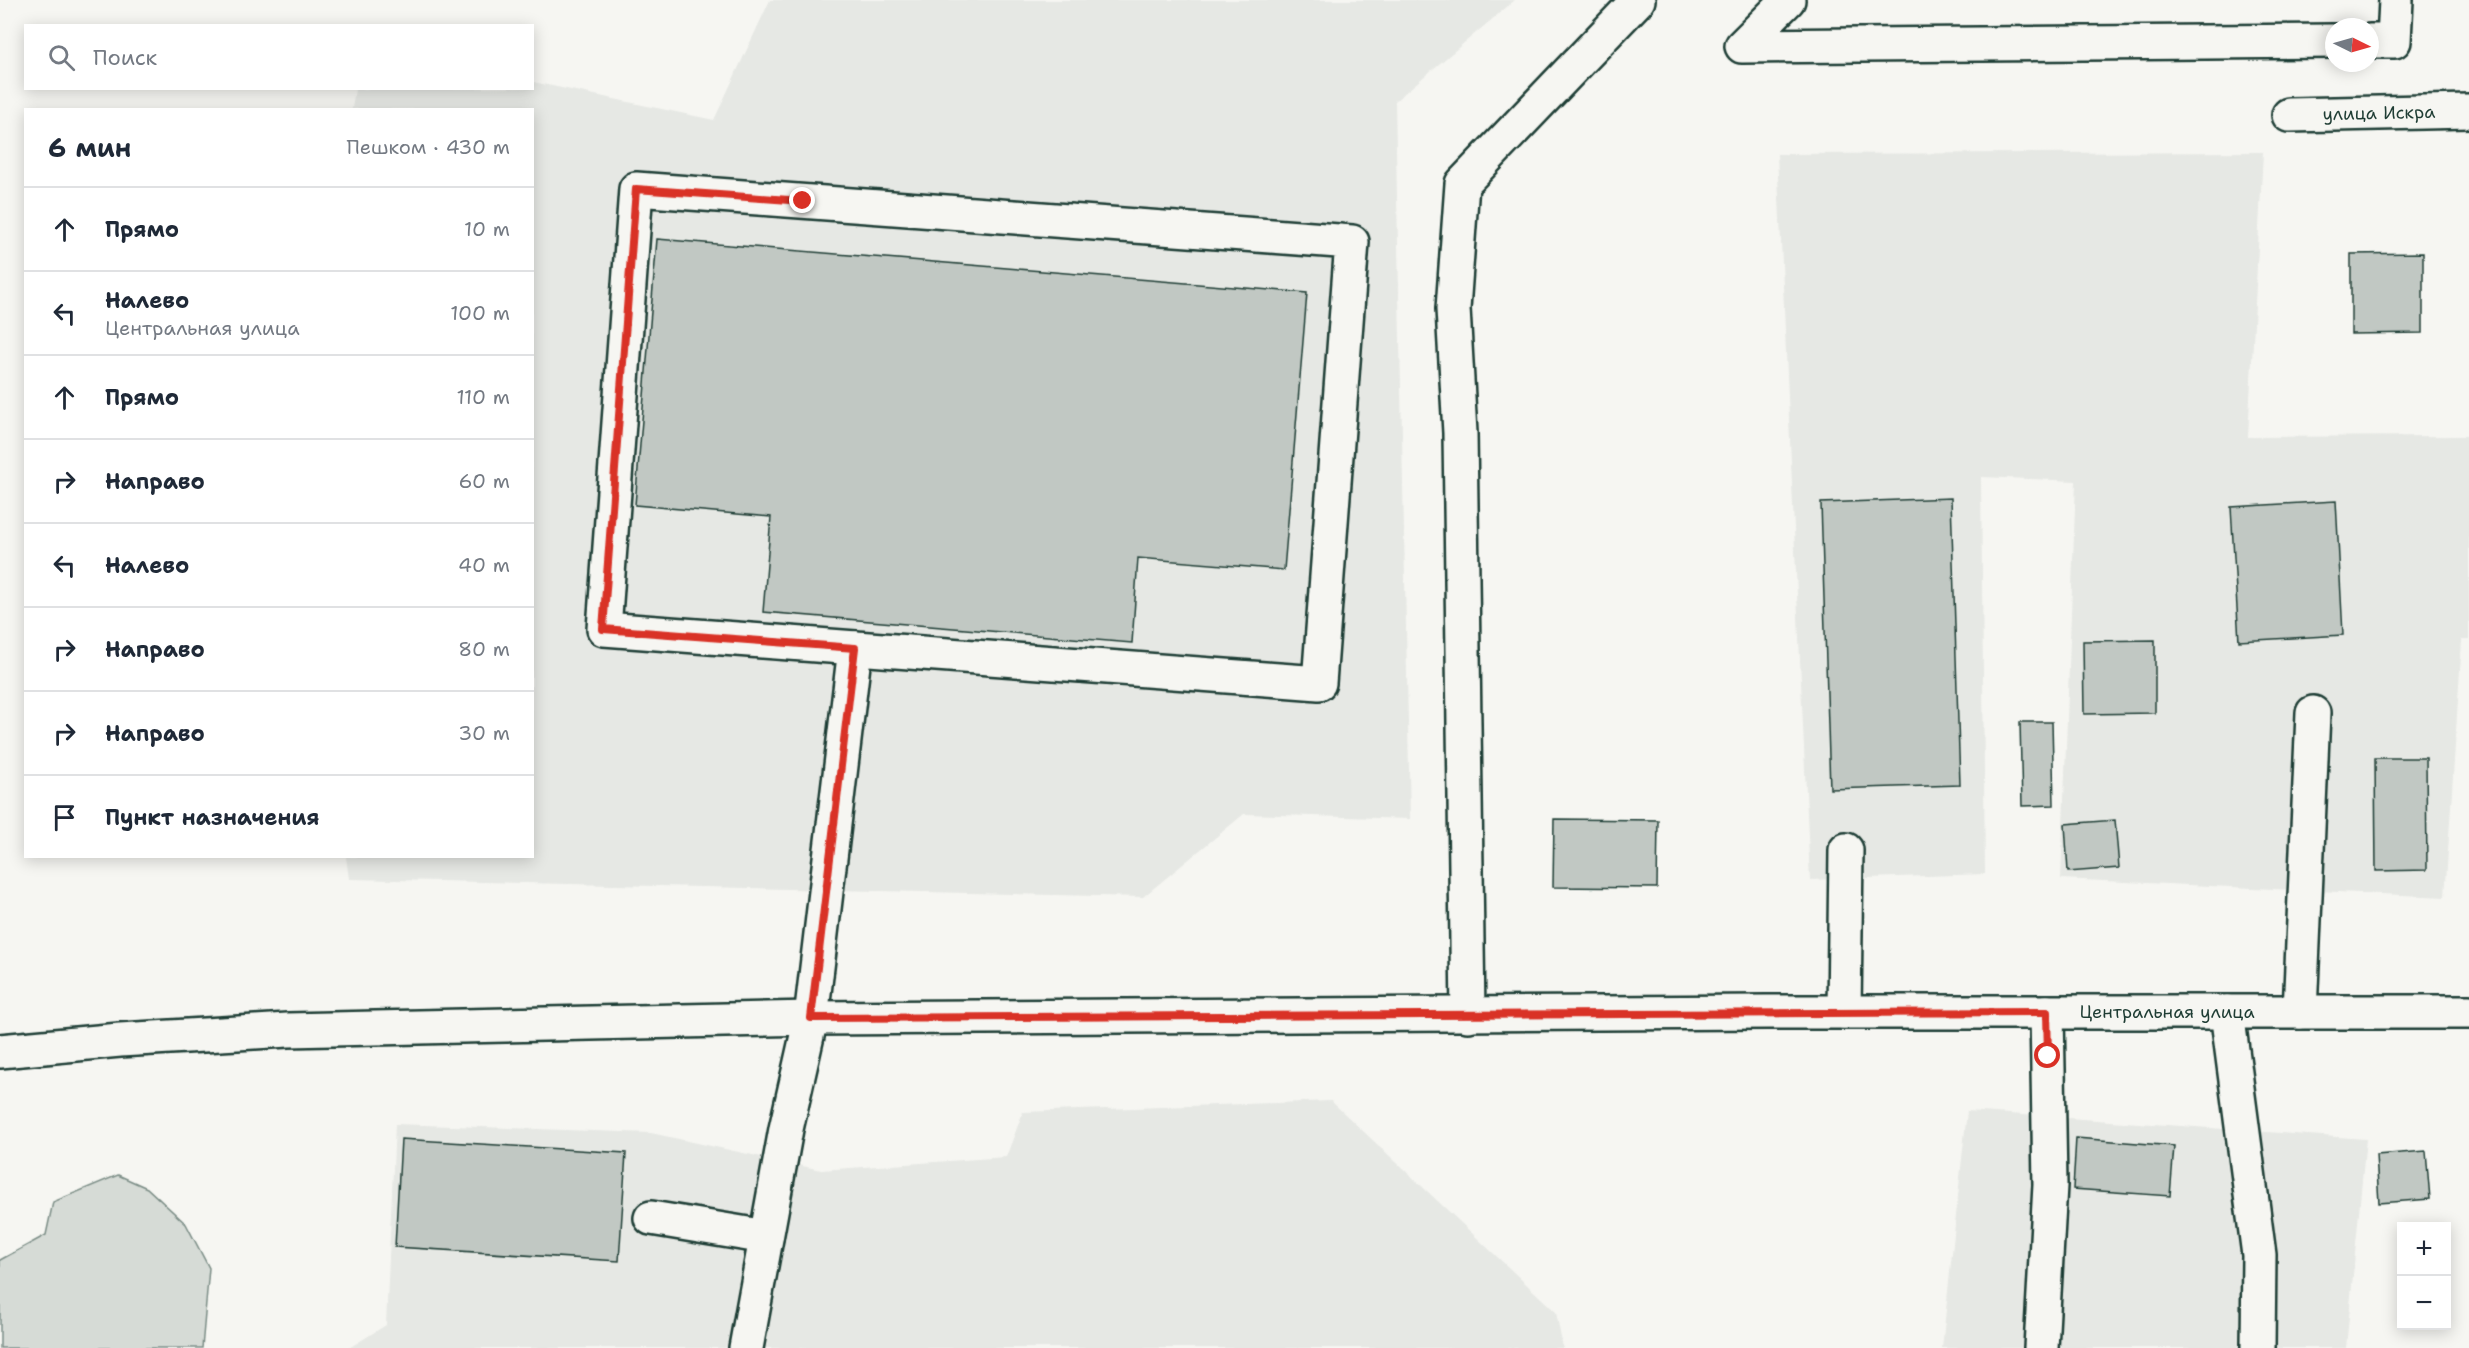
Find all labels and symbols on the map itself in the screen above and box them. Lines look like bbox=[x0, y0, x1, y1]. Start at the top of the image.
north arrow bbox=[2325, 18, 2379, 72]
street label: улица Искра bbox=[2322, 100, 2436, 126]
route end bbox=[789, 187, 815, 213]
street label: Центральная улица bbox=[2079, 1000, 2255, 1024]
route start bbox=[2034, 1042, 2060, 1068]

